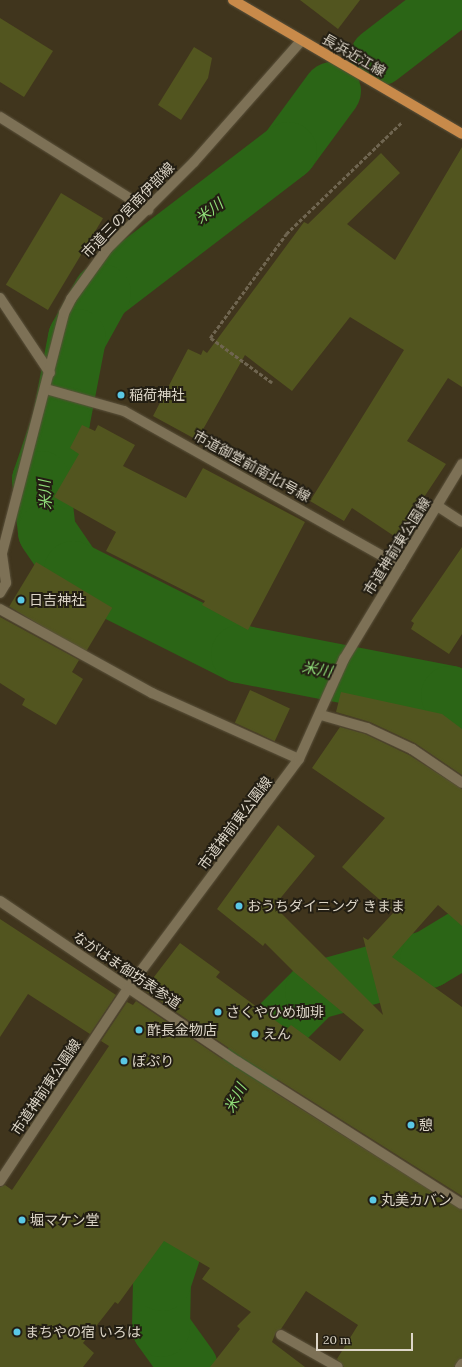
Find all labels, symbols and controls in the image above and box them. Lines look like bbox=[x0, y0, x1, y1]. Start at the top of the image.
street label: 長浜近江線 bbox=[319, 30, 389, 80]
street label: 市道三の宮南伊部線 bbox=[78, 159, 178, 261]
water label: 米川 bbox=[192, 195, 226, 227]
place label: 稲荷神社 bbox=[129, 387, 185, 403]
marker: 稲荷神社 bbox=[116, 390, 126, 400]
street label: 市道御堂前南北1号線 bbox=[191, 427, 313, 505]
water label: 米川 bbox=[35, 480, 55, 510]
street label: 市道神前東公園線 bbox=[360, 494, 434, 598]
place label: 日吉神社 bbox=[29, 592, 85, 608]
marker: 日吉神社 bbox=[16, 595, 26, 605]
water label: 米川 bbox=[301, 657, 333, 681]
street label: 市道神前東公園線 bbox=[195, 773, 275, 873]
place label: おうちダイニング きまま bbox=[247, 898, 405, 914]
marker: おうちダイニング きまま bbox=[234, 901, 244, 911]
street label: ながはま御坊表参道 bbox=[70, 928, 184, 1012]
place label: さくやひめ珈琲 bbox=[226, 1004, 324, 1020]
marker: さくやひめ珈琲 bbox=[213, 1007, 223, 1017]
place label: 酢長金物店 bbox=[147, 1022, 217, 1038]
marker: 酢長金物店 bbox=[134, 1025, 144, 1035]
place label: えん bbox=[263, 1026, 291, 1042]
marker: えん bbox=[250, 1029, 260, 1039]
street label: 市道神前東公園線 bbox=[8, 1036, 84, 1138]
place label: ぽぷり bbox=[132, 1053, 174, 1069]
marker: ぽぷり bbox=[119, 1056, 129, 1066]
water label: 米川 bbox=[220, 1081, 250, 1115]
place label: 憩 bbox=[419, 1117, 433, 1133]
marker: 憩 bbox=[406, 1120, 416, 1130]
place label: 丸美カバン bbox=[381, 1192, 451, 1208]
marker: 丸美カバン bbox=[368, 1195, 378, 1205]
place label: 堀マケン堂 bbox=[30, 1212, 100, 1228]
marker: 堀マケン堂 bbox=[17, 1215, 27, 1225]
place label: まちやの宿 いろは bbox=[25, 1324, 141, 1340]
scale bar bbox=[318, 1325, 415, 1351]
marker: まちやの宿 いろは bbox=[12, 1327, 22, 1337]
text: 20 m bbox=[323, 1332, 351, 1347]

